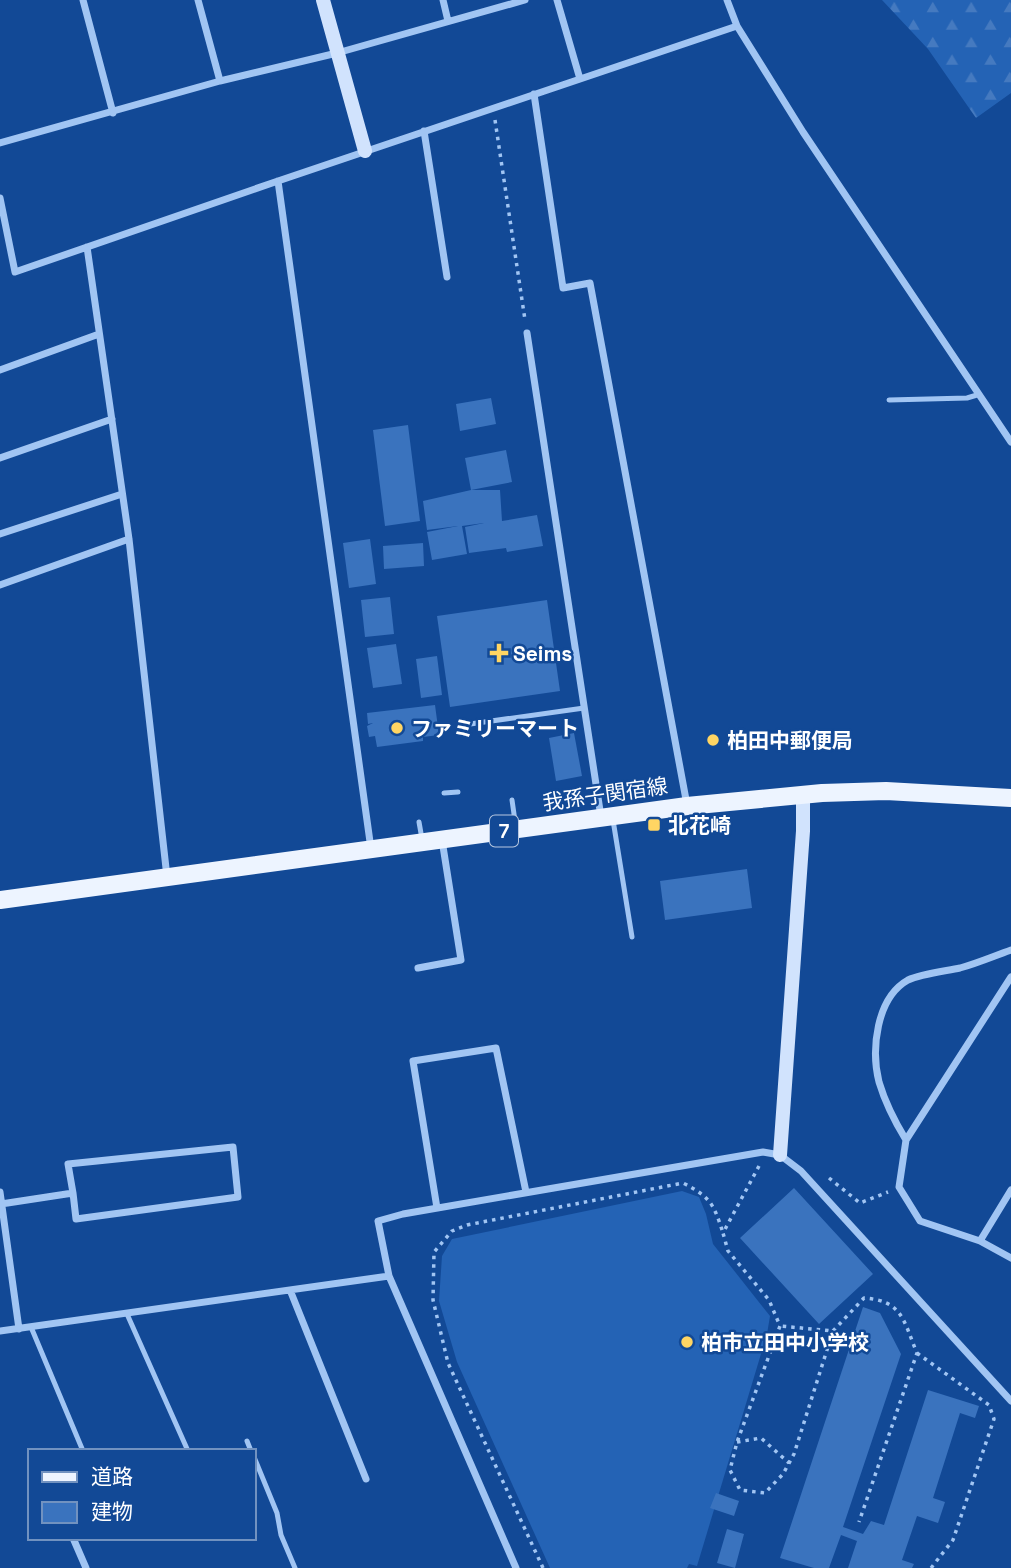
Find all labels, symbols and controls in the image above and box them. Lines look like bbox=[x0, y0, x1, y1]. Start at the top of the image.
place label: Seims bbox=[513, 640, 572, 667]
marker: Seims bbox=[491, 645, 507, 661]
place label: ファミリーマート bbox=[411, 715, 579, 742]
marker: ファミリーマート bbox=[389, 720, 405, 736]
place label: 柏田中郵便局 bbox=[727, 727, 853, 754]
marker: 柏田中郵便局 bbox=[705, 732, 721, 748]
street label: 我孫子関宿線 bbox=[541, 772, 669, 816]
place label: 北花崎 bbox=[668, 812, 731, 839]
road number: 7 bbox=[490, 816, 518, 846]
marker: 北花崎 bbox=[646, 817, 662, 833]
place label: 柏市立田中小学校 bbox=[701, 1329, 869, 1356]
marker: 柏市立田中小学校 bbox=[679, 1334, 695, 1350]
legend bbox=[28, 1449, 256, 1540]
text: 道路 bbox=[91, 1463, 133, 1490]
text: 建物 bbox=[91, 1498, 133, 1525]

